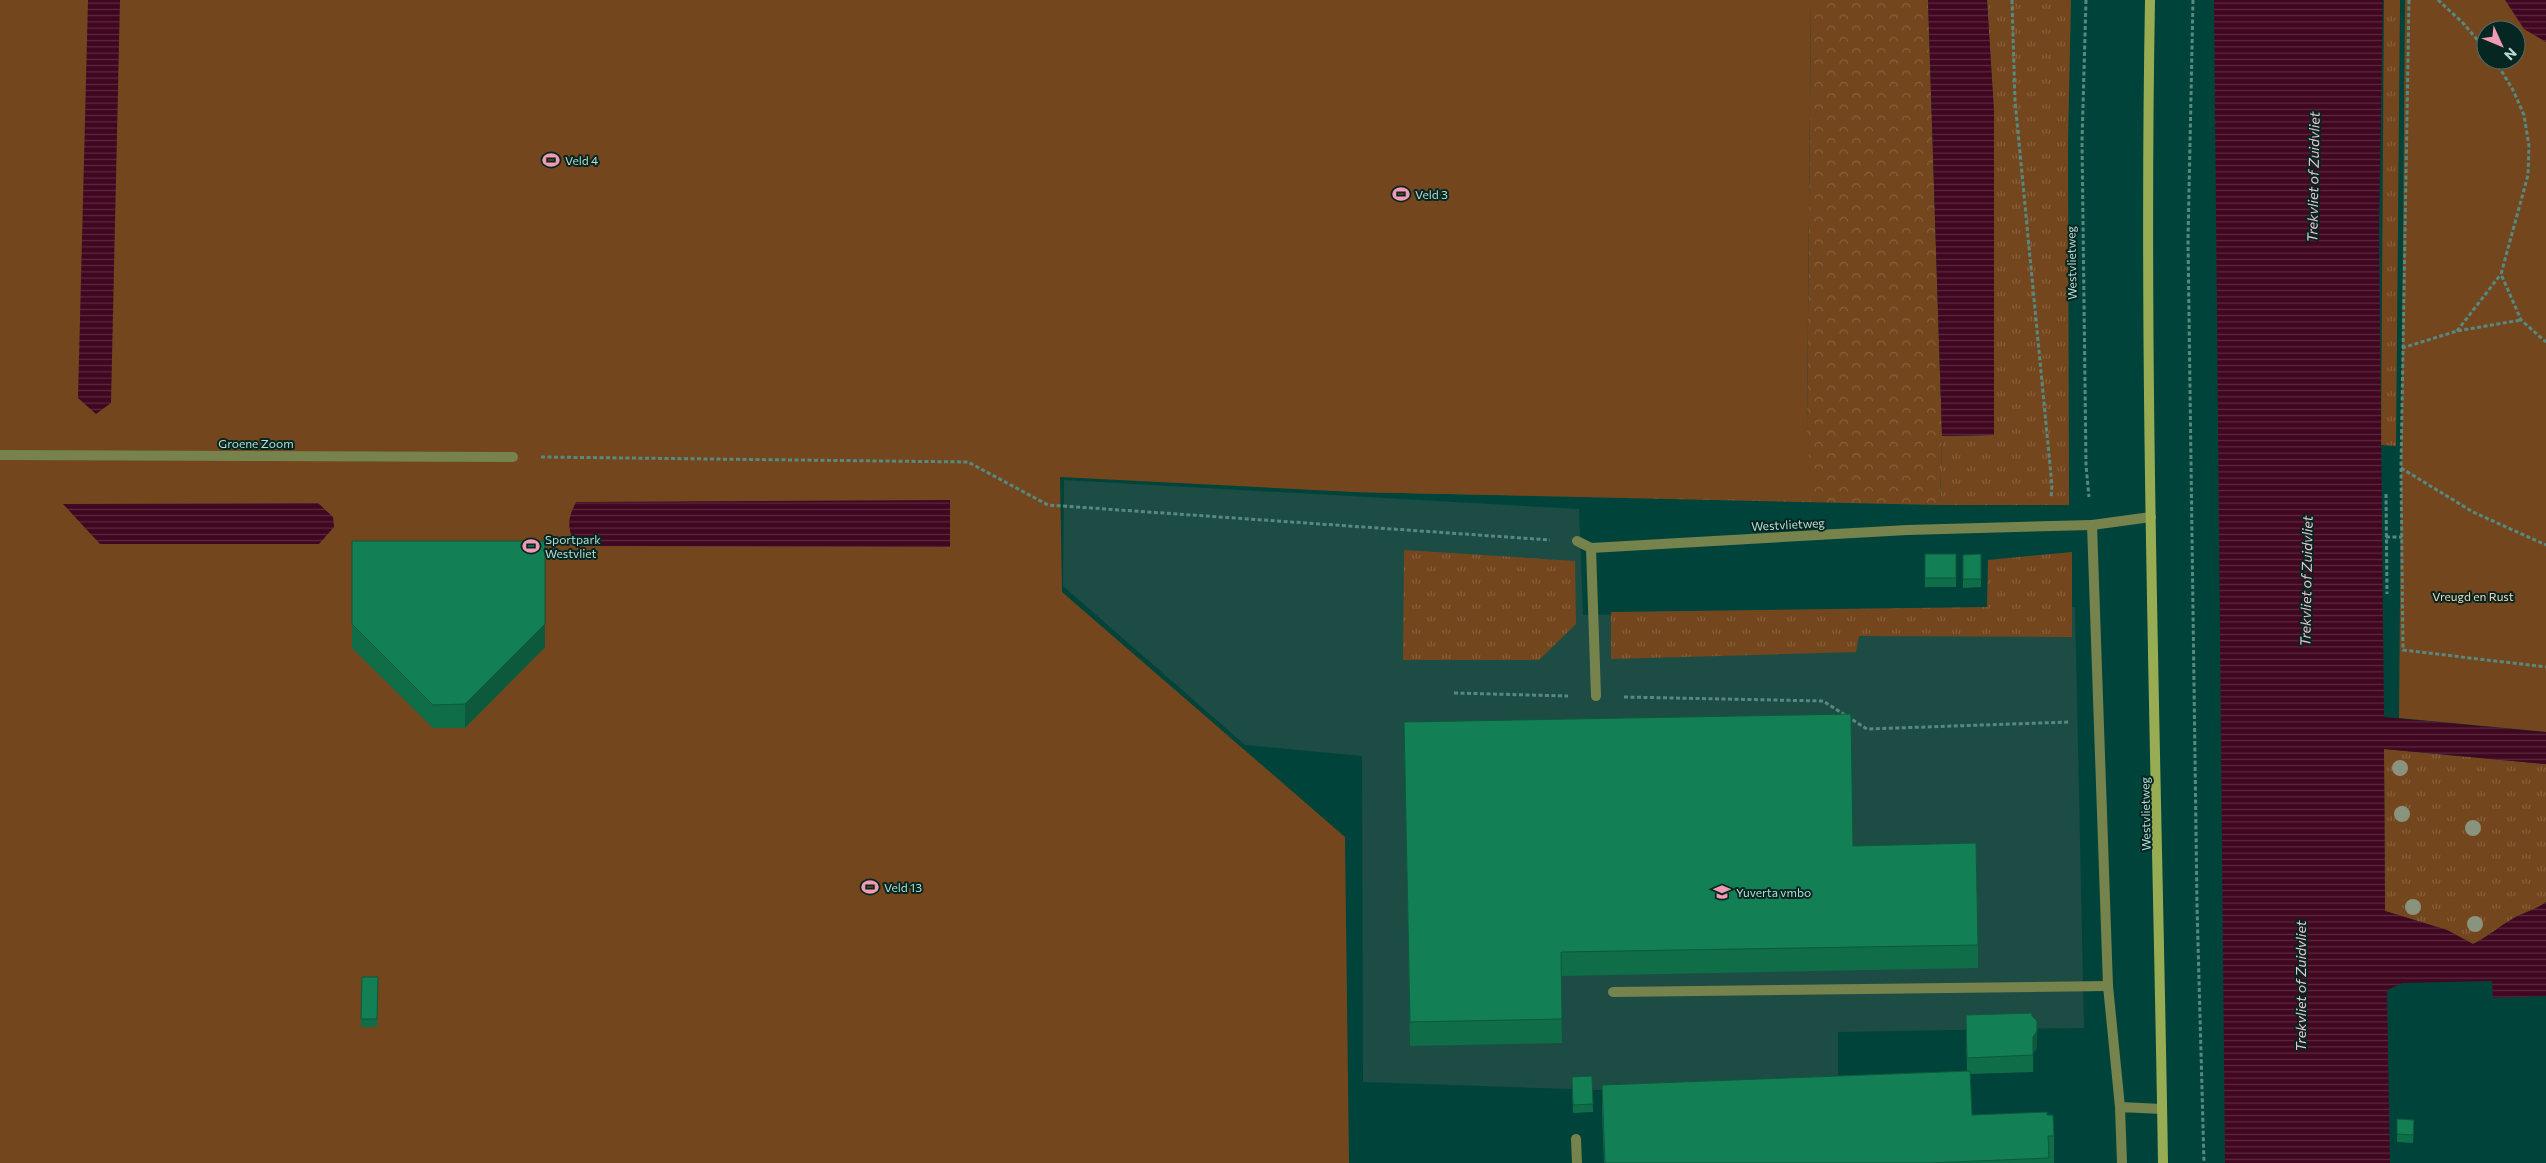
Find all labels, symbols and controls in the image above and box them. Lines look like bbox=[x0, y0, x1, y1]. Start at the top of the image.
north arrow bbox=[2476, 20, 2526, 70]
text: N bbox=[2501, 45, 2520, 64]
water label: Trekvliet of Zuidvliet bbox=[2303, 111, 2323, 243]
sports icon: Veld 4 bbox=[541, 150, 561, 170]
place label: Veld 4 bbox=[565, 153, 598, 167]
sports icon: Veld 3 bbox=[1391, 184, 1411, 204]
place label: Veld 3 bbox=[1415, 187, 1448, 201]
street label: Westvlietweg bbox=[2063, 226, 2079, 300]
street label: Groene Zoom bbox=[218, 436, 294, 450]
street label: Westvlietweg bbox=[1751, 515, 1826, 533]
water label: Trekvliet of Zuidvliet bbox=[2296, 515, 2316, 647]
place label: Sportpark Westvliet bbox=[545, 532, 601, 560]
sports icon: Sportpark Westvliet bbox=[521, 536, 541, 556]
park label: Vreugd en Rust bbox=[2432, 589, 2514, 603]
street label: Westvlietweg bbox=[2137, 777, 2153, 851]
sports icon: Veld 13 bbox=[860, 877, 880, 897]
place label: Veld 13 bbox=[884, 880, 922, 894]
school or university icon: Yuverta vmbo bbox=[1712, 882, 1732, 902]
place label: Yuverta vmbo bbox=[1736, 885, 1811, 899]
water label: Trekvliet of Zuidvliet bbox=[2292, 920, 2309, 1051]

